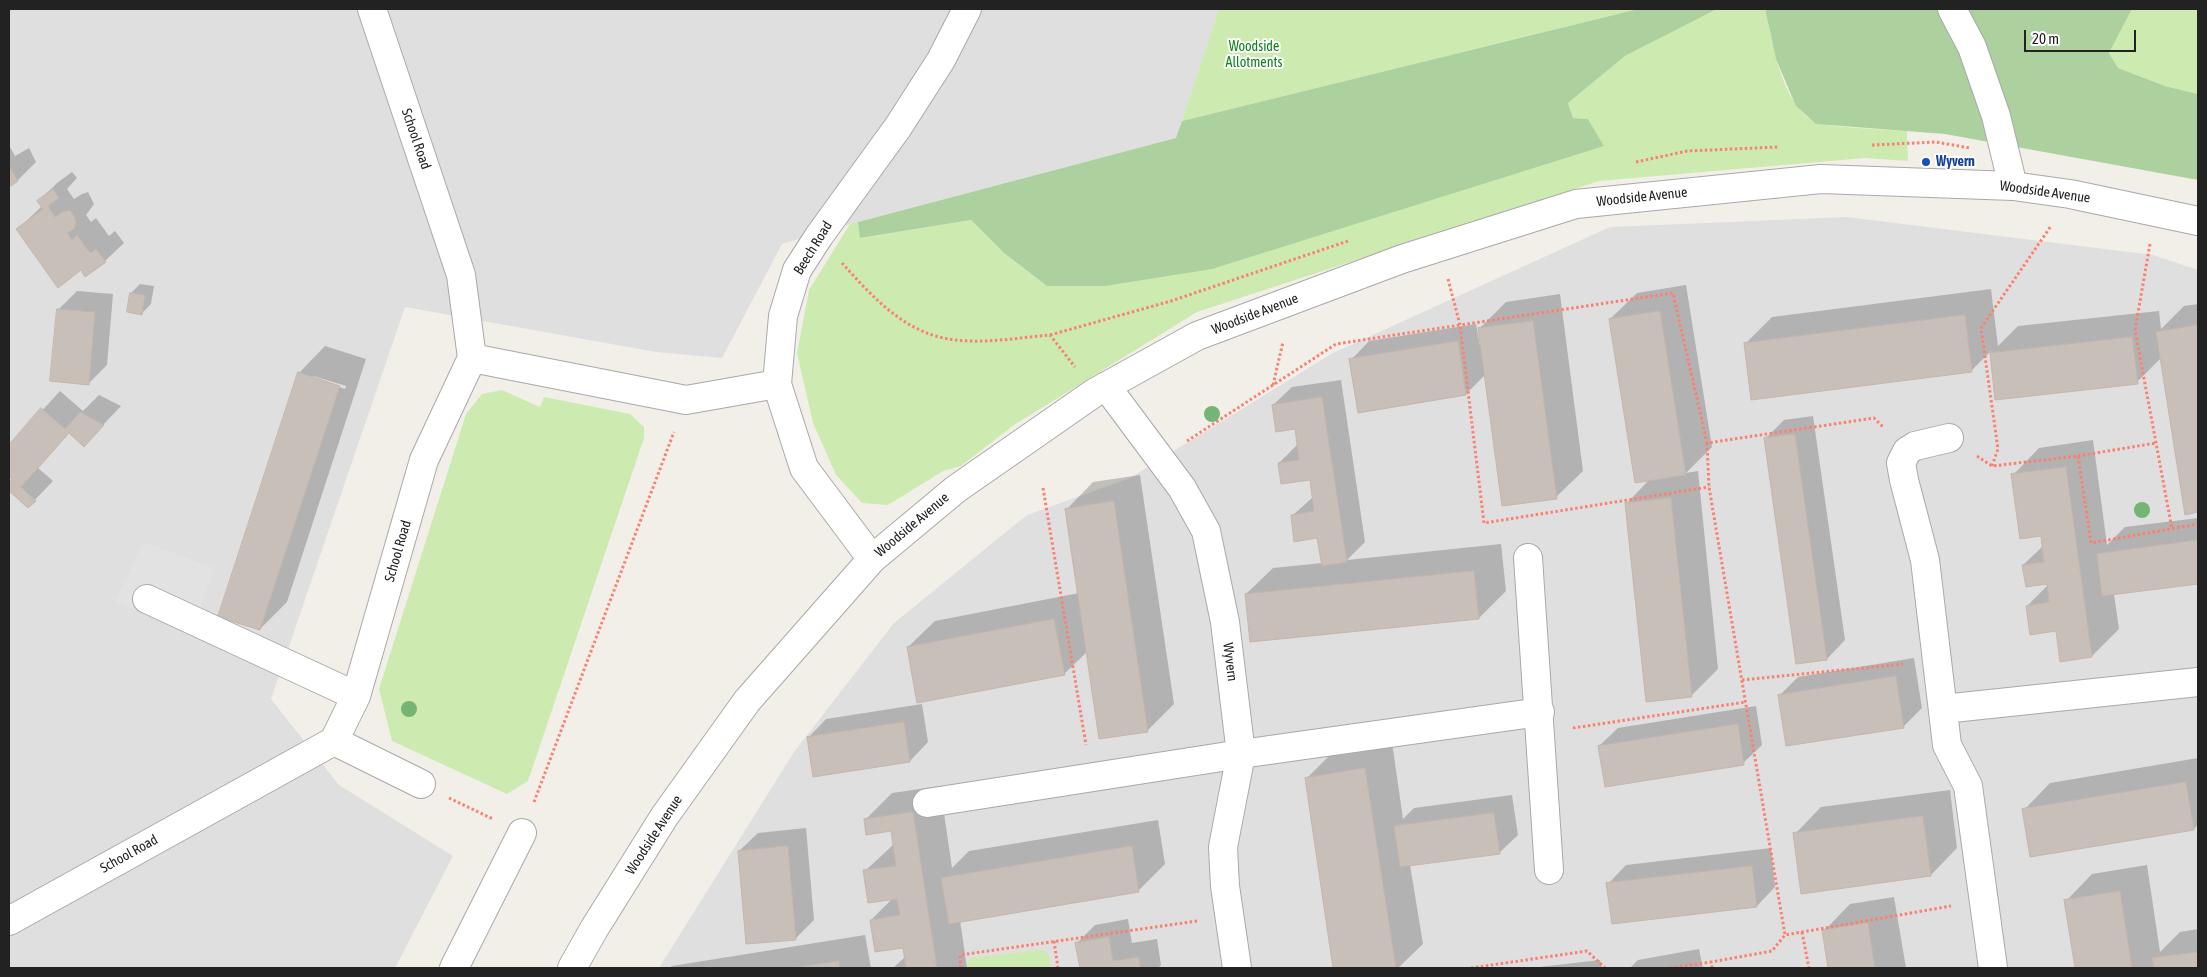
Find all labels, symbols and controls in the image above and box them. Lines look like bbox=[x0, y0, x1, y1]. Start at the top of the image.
scale bar bbox=[2027, 20, 2140, 52]
text: 20 m bbox=[2032, 30, 2059, 47]
park label: Woodside Allotments bbox=[1226, 39, 1282, 72]
street label: School Road bbox=[398, 106, 434, 172]
place label: Wyvern bbox=[1936, 154, 1975, 170]
marker: Wyvern bbox=[1920, 156, 1932, 168]
street label: Woodside Avenue bbox=[1999, 177, 2091, 207]
street label: Woodside Avenue bbox=[1596, 184, 1688, 210]
street label: Beech Road bbox=[790, 218, 836, 278]
street label: Woodside Avenue bbox=[1209, 290, 1301, 338]
street label: Woodside Avenue bbox=[872, 489, 952, 561]
street label: School Road bbox=[381, 518, 415, 584]
street label: Wyvern bbox=[1219, 642, 1241, 682]
street label: Woodside Avenue bbox=[622, 792, 686, 878]
street label: School Road bbox=[97, 831, 161, 877]

